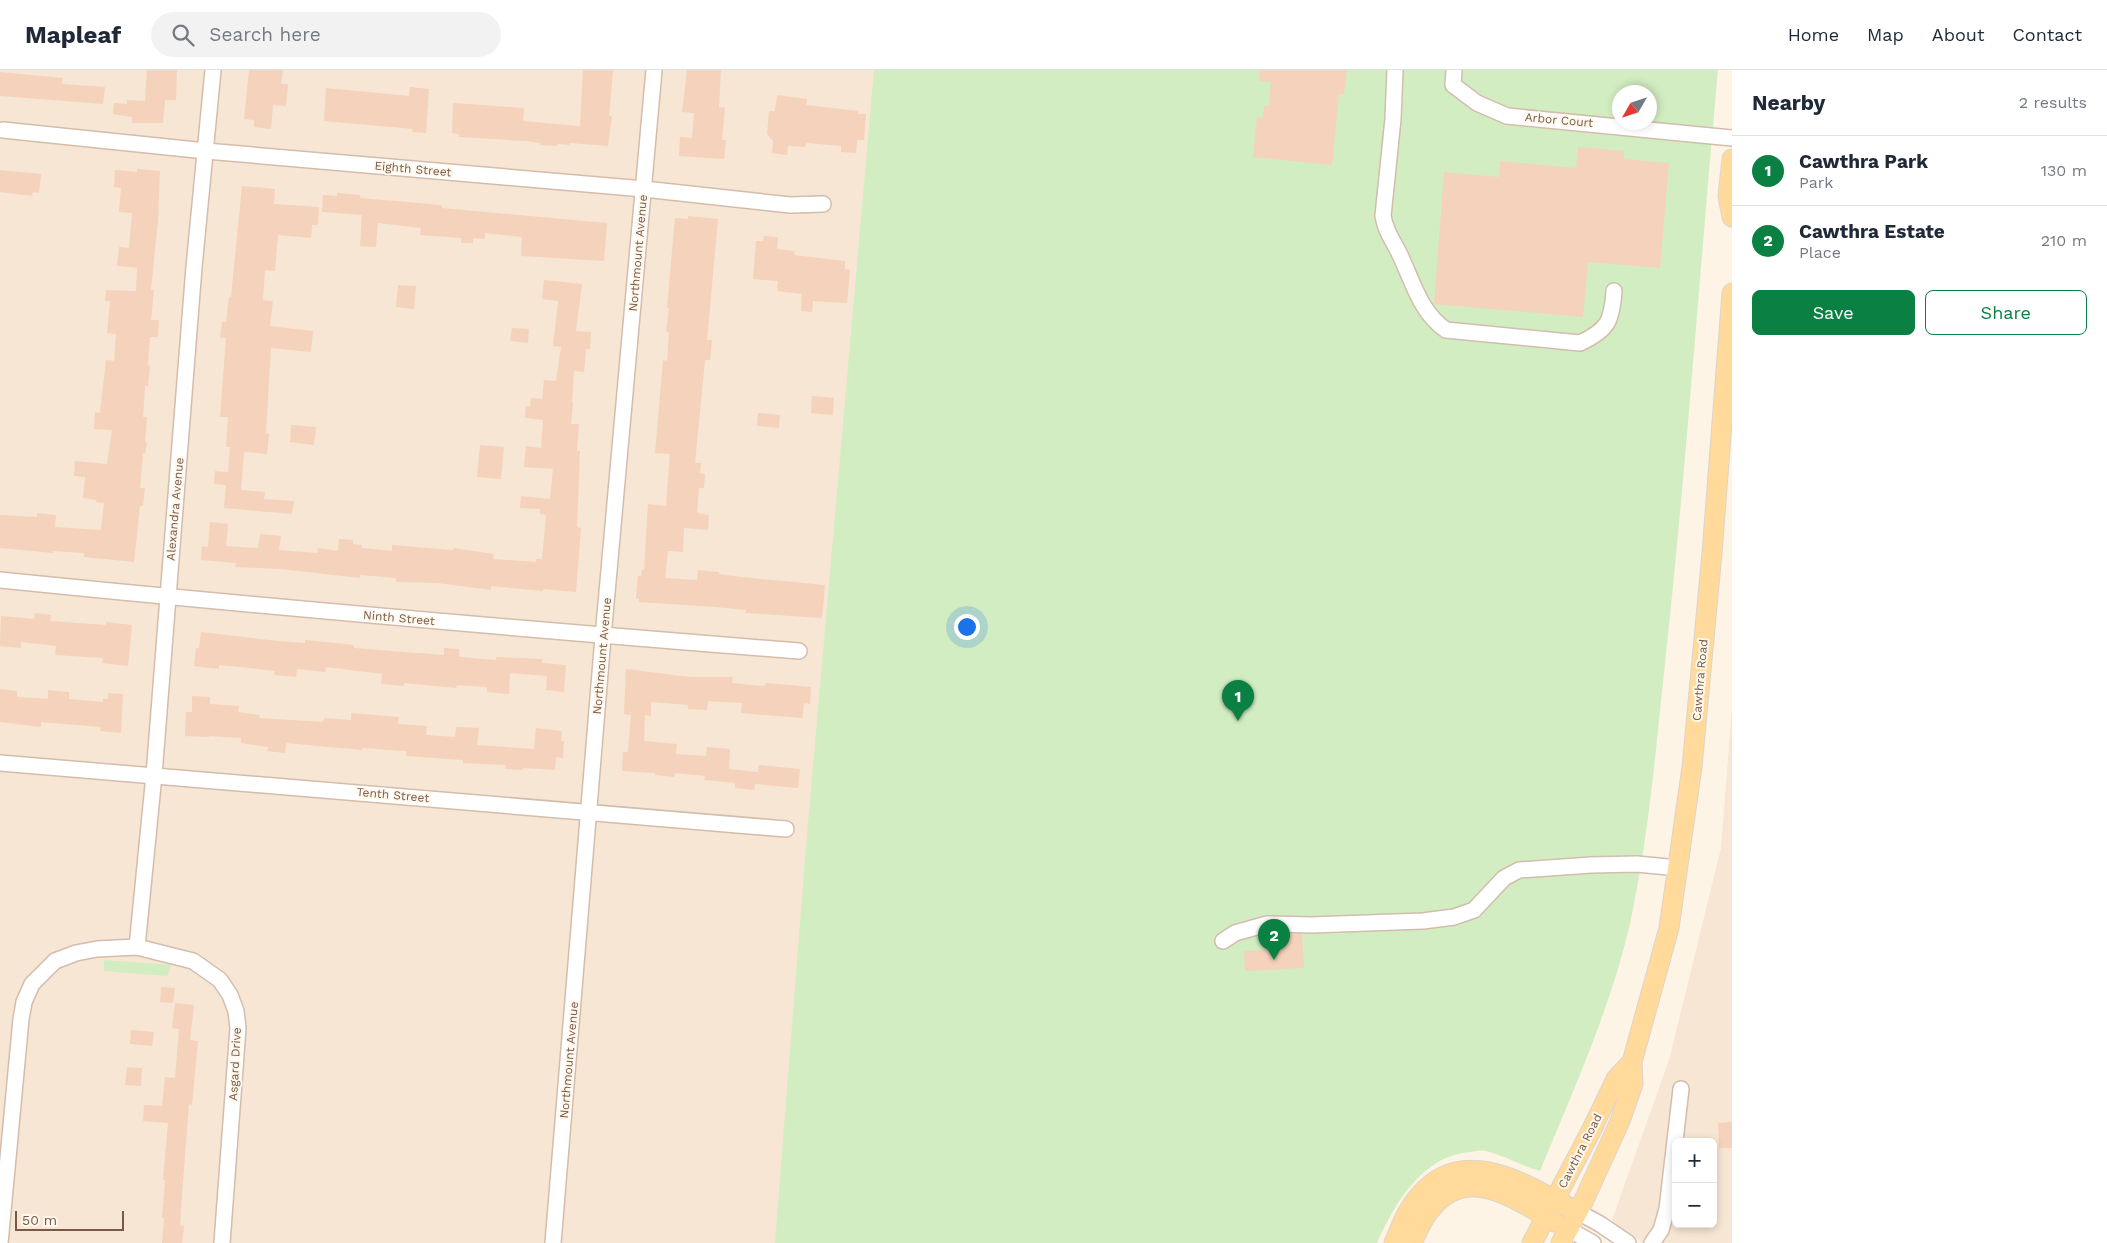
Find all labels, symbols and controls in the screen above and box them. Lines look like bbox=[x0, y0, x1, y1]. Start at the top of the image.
search box bbox=[151, 12, 501, 57]
text: Mapleaf bbox=[25, 21, 121, 49]
icon: search bbox=[169, 21, 197, 49]
text: Search here bbox=[209, 23, 321, 46]
text: Home bbox=[1788, 24, 1839, 45]
text: Map bbox=[1867, 24, 1904, 45]
text: About bbox=[1932, 24, 1984, 45]
text: Contact bbox=[2012, 24, 2082, 45]
north arrow bbox=[1612, 85, 1657, 130]
text: Nearby bbox=[1752, 90, 1825, 115]
text: 2 results bbox=[2019, 93, 2087, 112]
street label: Arbor Court bbox=[1524, 110, 1594, 130]
text: Cawthra Park bbox=[1799, 150, 1928, 173]
street label: Eighth Street bbox=[374, 159, 452, 179]
text: 1 bbox=[1765, 161, 1771, 180]
text: 130 m bbox=[2041, 161, 2087, 180]
text: Park bbox=[1799, 173, 1833, 192]
street label: Northmount Avenue bbox=[626, 194, 650, 312]
text: Cawthra Estate bbox=[1799, 220, 1945, 243]
text: 2 bbox=[1763, 231, 1773, 250]
text: 210 m bbox=[2041, 231, 2087, 250]
text: Place bbox=[1799, 243, 1841, 262]
button: Save bbox=[1752, 290, 1915, 335]
button: Share bbox=[1925, 290, 2087, 335]
street label: Alexandra Avenue bbox=[164, 457, 186, 561]
street label: Northmount Avenue bbox=[590, 597, 614, 715]
street label: Ninth Street bbox=[363, 608, 435, 628]
your location bbox=[954, 614, 980, 640]
street label: Cawthra Road bbox=[1689, 639, 1711, 721]
pin: 1 bbox=[1222, 680, 1254, 721]
street label: Tenth Street bbox=[356, 785, 430, 805]
pin: 2 bbox=[1258, 919, 1290, 960]
street label: Northmount Avenue bbox=[557, 1001, 581, 1119]
street label: Asgard Drive bbox=[226, 1027, 244, 1101]
street label: Cawthra Road bbox=[1555, 1111, 1605, 1191]
map controls bbox=[1672, 1138, 1717, 1228]
button: + bbox=[1672, 1138, 1717, 1183]
button: − bbox=[1672, 1183, 1717, 1228]
scale bar bbox=[15, 1208, 124, 1231]
text: 50 m bbox=[22, 1212, 57, 1228]

